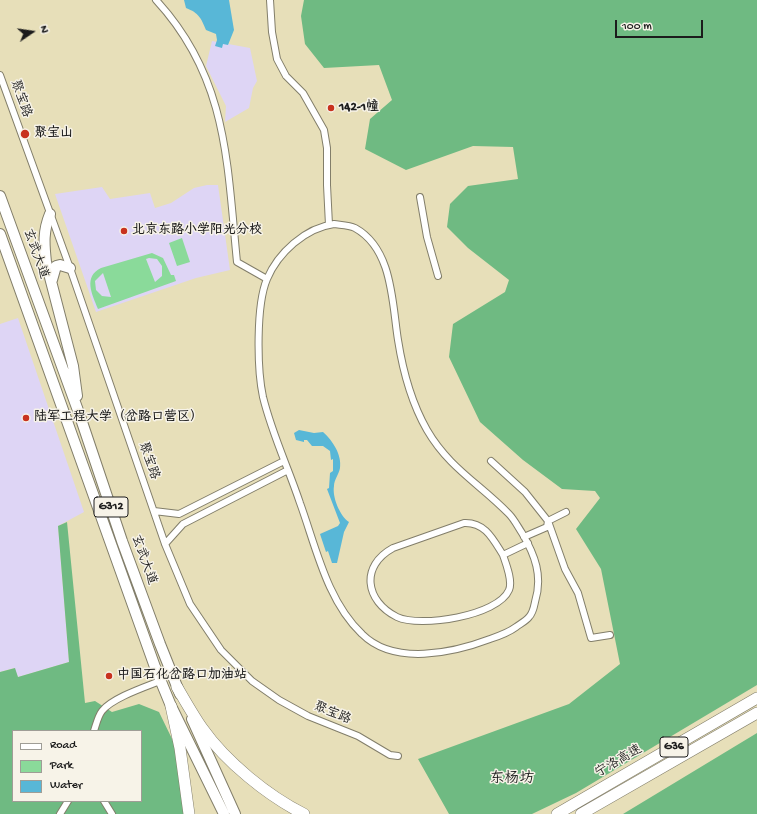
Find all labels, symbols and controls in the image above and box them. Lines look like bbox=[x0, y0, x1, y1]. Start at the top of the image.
north arrow bbox=[12, 12, 52, 52]
scale bar bbox=[617, 12, 705, 38]
text: 100 m bbox=[622, 20, 652, 34]
text: N bbox=[37, 24, 50, 34]
street label: 聚宝路 bbox=[6, 78, 34, 120]
place label: 142-1幢 bbox=[339, 100, 379, 116]
marker: 142-1幢 bbox=[326, 103, 336, 113]
place label: 聚宝山 bbox=[34, 126, 73, 142]
marker: 聚宝山 bbox=[19, 128, 31, 140]
place label: 北京东路小学阳光分校 bbox=[132, 223, 262, 239]
marker: 北京东路小学阳光分校 bbox=[119, 226, 129, 236]
street label: 玄武大道 bbox=[19, 227, 51, 281]
place label: 陆军工程大学（岔路口营区） bbox=[34, 410, 203, 426]
marker: 陆军工程大学（岔路口营区） bbox=[21, 413, 31, 423]
street label: 聚宝路 bbox=[134, 440, 162, 482]
road number: G312 bbox=[94, 497, 128, 517]
street label: 玄武大道 bbox=[127, 533, 159, 587]
place label: 中国石化岔路口加油站 bbox=[117, 668, 247, 684]
marker: 中国石化岔路口加油站 bbox=[104, 671, 114, 681]
street label: 聚宝路 bbox=[311, 699, 353, 729]
legend bbox=[12, 730, 142, 802]
road number: G36 bbox=[660, 737, 688, 757]
text: Road bbox=[50, 739, 76, 753]
street label: 宁洛高速 bbox=[593, 742, 645, 782]
text: Park bbox=[50, 759, 73, 773]
district label: 东杨坊 bbox=[490, 771, 534, 789]
text: Water bbox=[50, 779, 82, 793]

